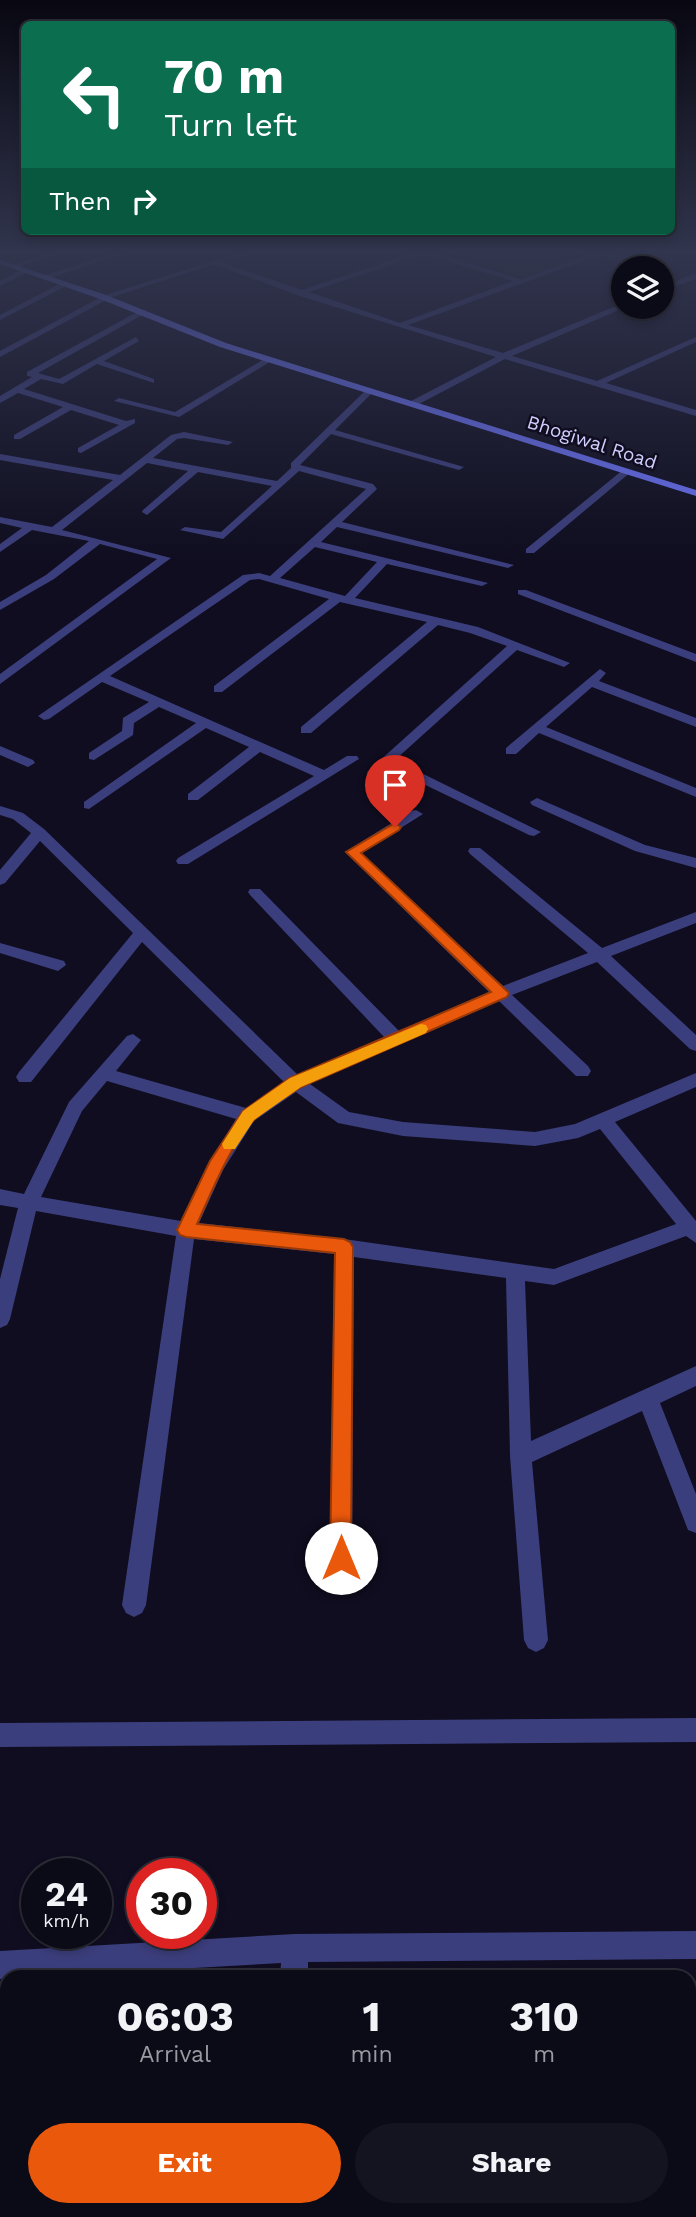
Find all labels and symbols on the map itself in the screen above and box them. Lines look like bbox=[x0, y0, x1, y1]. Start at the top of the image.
street label: Bhogiwal Road bbox=[524, 410, 660, 474]
pin bbox=[365, 755, 425, 827]
position arrow bbox=[304, 1521, 378, 1595]
speed limit sign: 30 bbox=[126, 1858, 217, 1949]

